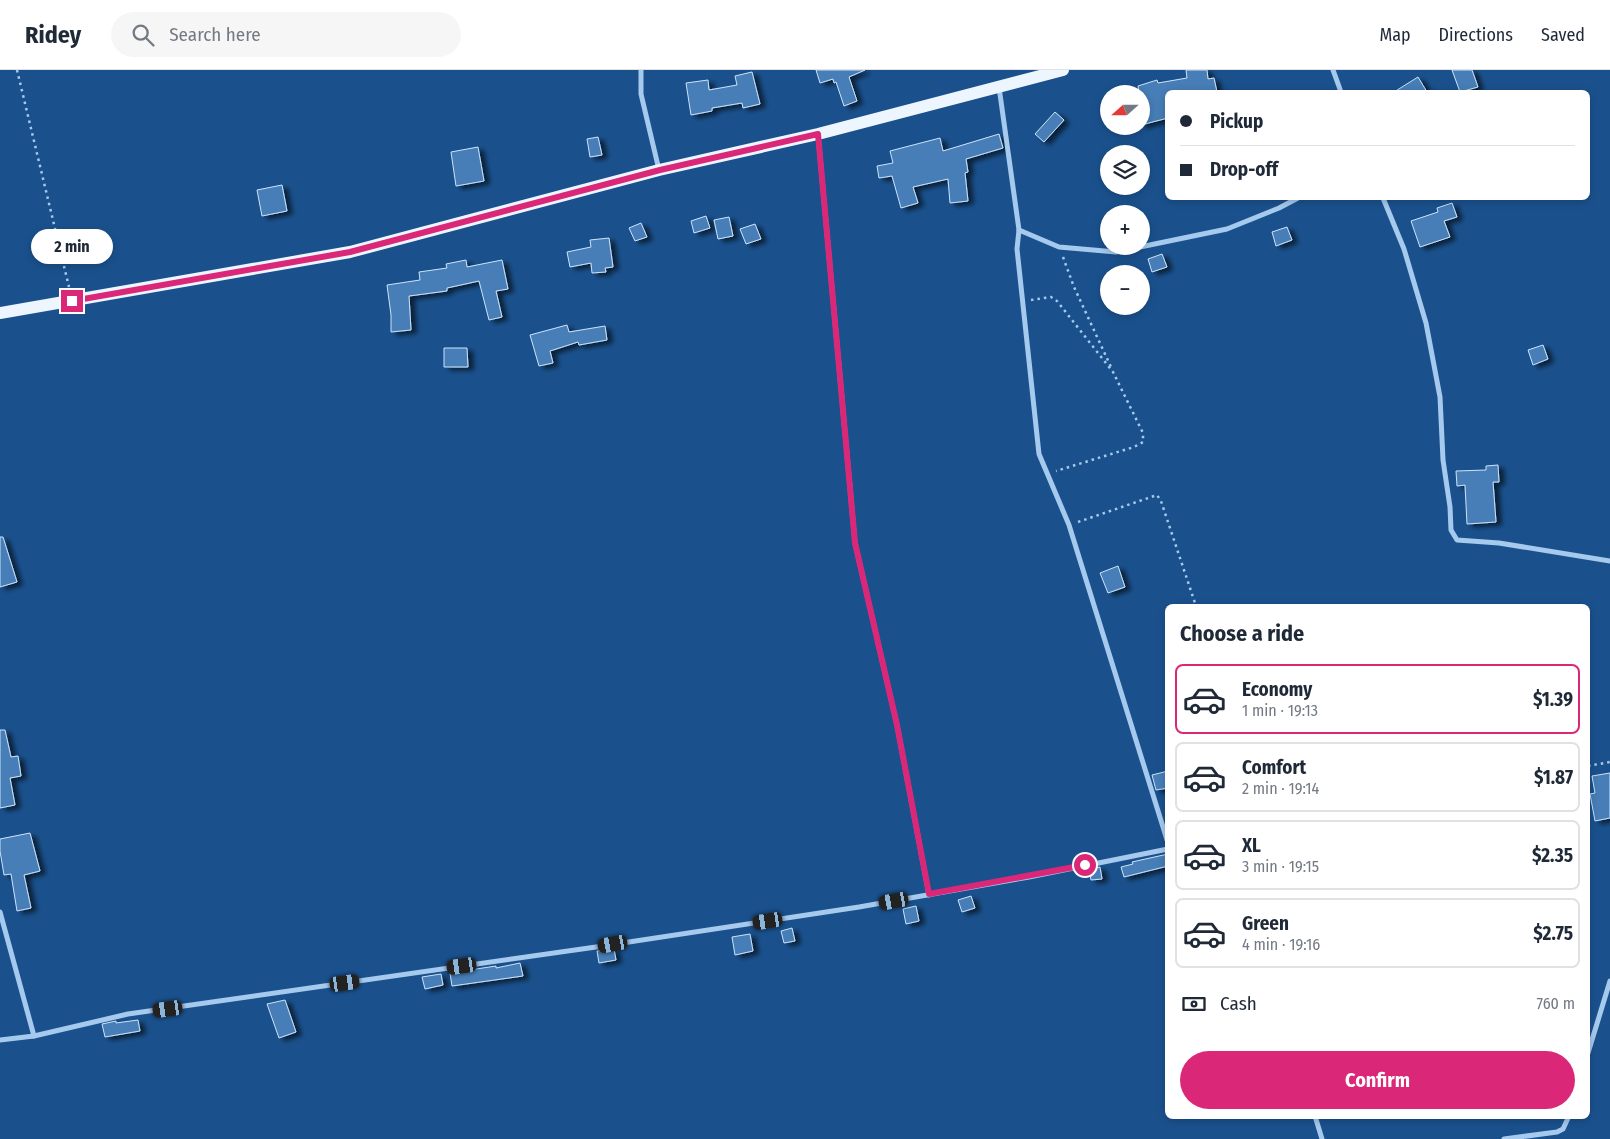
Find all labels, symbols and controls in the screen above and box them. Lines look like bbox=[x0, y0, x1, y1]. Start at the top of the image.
search box bbox=[111, 12, 461, 57]
text: Ridey bbox=[25, 21, 81, 49]
icon: search bbox=[129, 21, 157, 49]
text: Search here bbox=[169, 23, 261, 46]
text: Map bbox=[1379, 24, 1411, 46]
text: Directions bbox=[1439, 24, 1513, 46]
text: Saved bbox=[1541, 24, 1585, 46]
north arrow bbox=[1100, 85, 1150, 135]
map controls bbox=[1100, 85, 1150, 315]
text: Pickup bbox=[1210, 110, 1263, 133]
button: layers bbox=[1100, 145, 1150, 195]
text: Drop-off bbox=[1210, 158, 1278, 181]
button: + bbox=[1100, 205, 1150, 255]
callout: 2 min bbox=[31, 228, 113, 264]
text: 2 min bbox=[54, 237, 90, 256]
button: − bbox=[1100, 265, 1150, 315]
route end bbox=[61, 290, 83, 312]
text: Choose a ride bbox=[1180, 620, 1304, 647]
icon: car bbox=[1182, 677, 1227, 722]
text: Economy bbox=[1242, 678, 1312, 701]
text: $1.39 bbox=[1533, 688, 1573, 711]
text: 1 min · 19:13 bbox=[1242, 701, 1318, 720]
icon: car bbox=[1182, 755, 1227, 800]
text: Comfort bbox=[1242, 756, 1306, 779]
text: $1.87 bbox=[1534, 766, 1573, 789]
text: 2 min · 19:14 bbox=[1242, 779, 1319, 798]
icon: car bbox=[1182, 833, 1227, 878]
text: XL bbox=[1242, 834, 1261, 857]
text: $2.35 bbox=[1532, 844, 1573, 867]
route start bbox=[1074, 854, 1096, 876]
text: 3 min · 19:15 bbox=[1242, 857, 1319, 876]
car bbox=[877, 891, 910, 911]
car bbox=[752, 911, 783, 931]
icon: car bbox=[1182, 911, 1227, 956]
text: Green bbox=[1242, 912, 1289, 935]
text: $2.75 bbox=[1533, 922, 1573, 945]
car bbox=[596, 934, 629, 954]
text: 4 min · 19:16 bbox=[1242, 935, 1320, 954]
car bbox=[446, 956, 477, 976]
car bbox=[329, 973, 360, 993]
icon: cash bbox=[1180, 990, 1208, 1018]
text: Cash bbox=[1220, 992, 1257, 1015]
text: 760 m bbox=[1537, 994, 1575, 1013]
car bbox=[152, 999, 183, 1019]
button: Confirm bbox=[1180, 1051, 1575, 1109]

